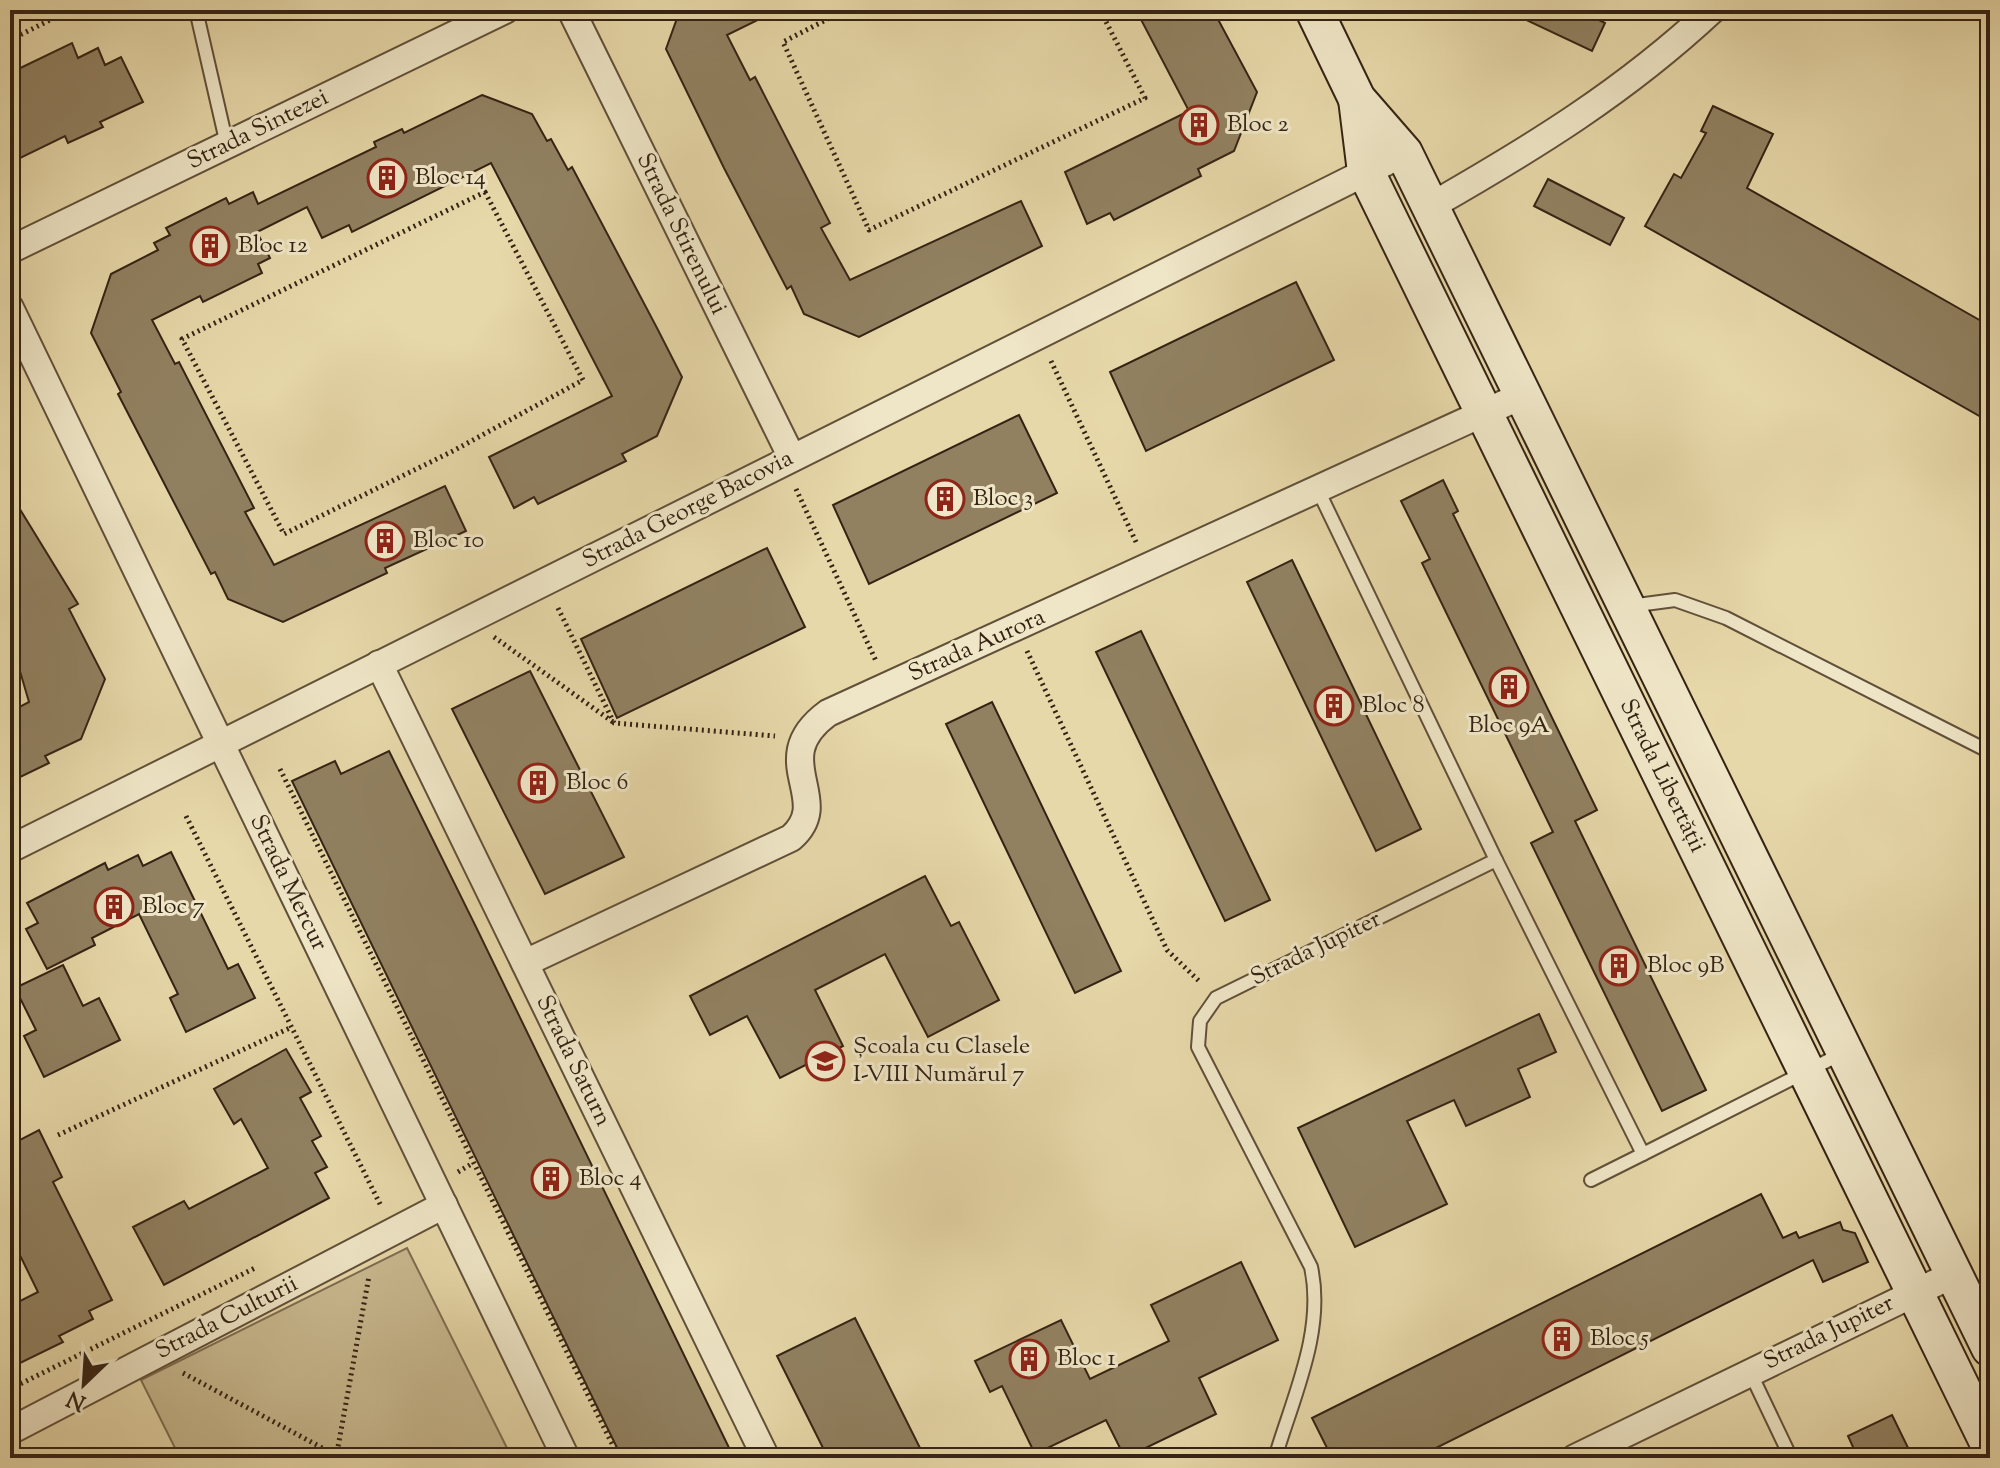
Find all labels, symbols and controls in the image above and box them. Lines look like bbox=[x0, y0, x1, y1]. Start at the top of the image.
street label: Strada Sintezei bbox=[182, 81, 335, 179]
building icon: Bloc 2 bbox=[1178, 104, 1220, 146]
place label: Bloc 2 bbox=[1227, 108, 1289, 142]
street label: Strada Stirenului bbox=[627, 147, 735, 321]
building icon: Bloc 14 bbox=[366, 157, 408, 199]
place label: Bloc 14 bbox=[415, 161, 486, 195]
building icon: Bloc 12 bbox=[189, 225, 231, 267]
place label: Bloc 12 bbox=[238, 229, 308, 263]
street label: Strada George Bacovia bbox=[577, 442, 799, 578]
building icon: Bloc 3 bbox=[924, 478, 966, 520]
place label: Bloc 3 bbox=[973, 482, 1033, 516]
building icon: Bloc 10 bbox=[364, 520, 406, 562]
place label: Bloc 10 bbox=[413, 524, 484, 558]
street label: Strada Aurora bbox=[903, 601, 1051, 691]
building icon: Bloc 9A bbox=[1488, 666, 1530, 708]
building icon: Bloc 8 bbox=[1313, 685, 1355, 727]
place label: Bloc 8 bbox=[1362, 689, 1425, 723]
street label: Strada Libertății bbox=[1610, 693, 1714, 859]
place label: Bloc 9A bbox=[1468, 709, 1550, 743]
building icon: Bloc 6 bbox=[517, 762, 559, 804]
place label: Bloc 6 bbox=[566, 766, 628, 800]
street label: Strada Mercur bbox=[240, 809, 336, 957]
building icon: Bloc 7 bbox=[93, 886, 135, 928]
place label: Bloc 7 bbox=[142, 890, 205, 924]
street label: Strada Jupiter bbox=[1245, 903, 1387, 995]
building icon: Bloc 9B bbox=[1598, 945, 1640, 987]
place label: Bloc 9B bbox=[1647, 949, 1724, 983]
street label: Strada Saturn bbox=[527, 990, 619, 1132]
place label: Școala cu Clasele I-VIII Numărul 7 bbox=[853, 1030, 1030, 1092]
school or university icon: Școala cu Clasele I-VIII Numărul 7 bbox=[804, 1040, 846, 1082]
building icon: Bloc 4 bbox=[530, 1158, 572, 1200]
place label: Bloc 4 bbox=[579, 1162, 642, 1196]
street label: Strada Culturii bbox=[150, 1267, 304, 1369]
street label: Strada Jupiter bbox=[1758, 1287, 1900, 1379]
building icon: Bloc 5 bbox=[1541, 1318, 1583, 1360]
place label: Bloc 5 bbox=[1590, 1322, 1649, 1356]
building icon: Bloc 1 bbox=[1008, 1338, 1050, 1380]
place label: Bloc 1 bbox=[1057, 1342, 1116, 1376]
north arrow bbox=[44, 1344, 124, 1424]
text: N bbox=[62, 1381, 92, 1418]

